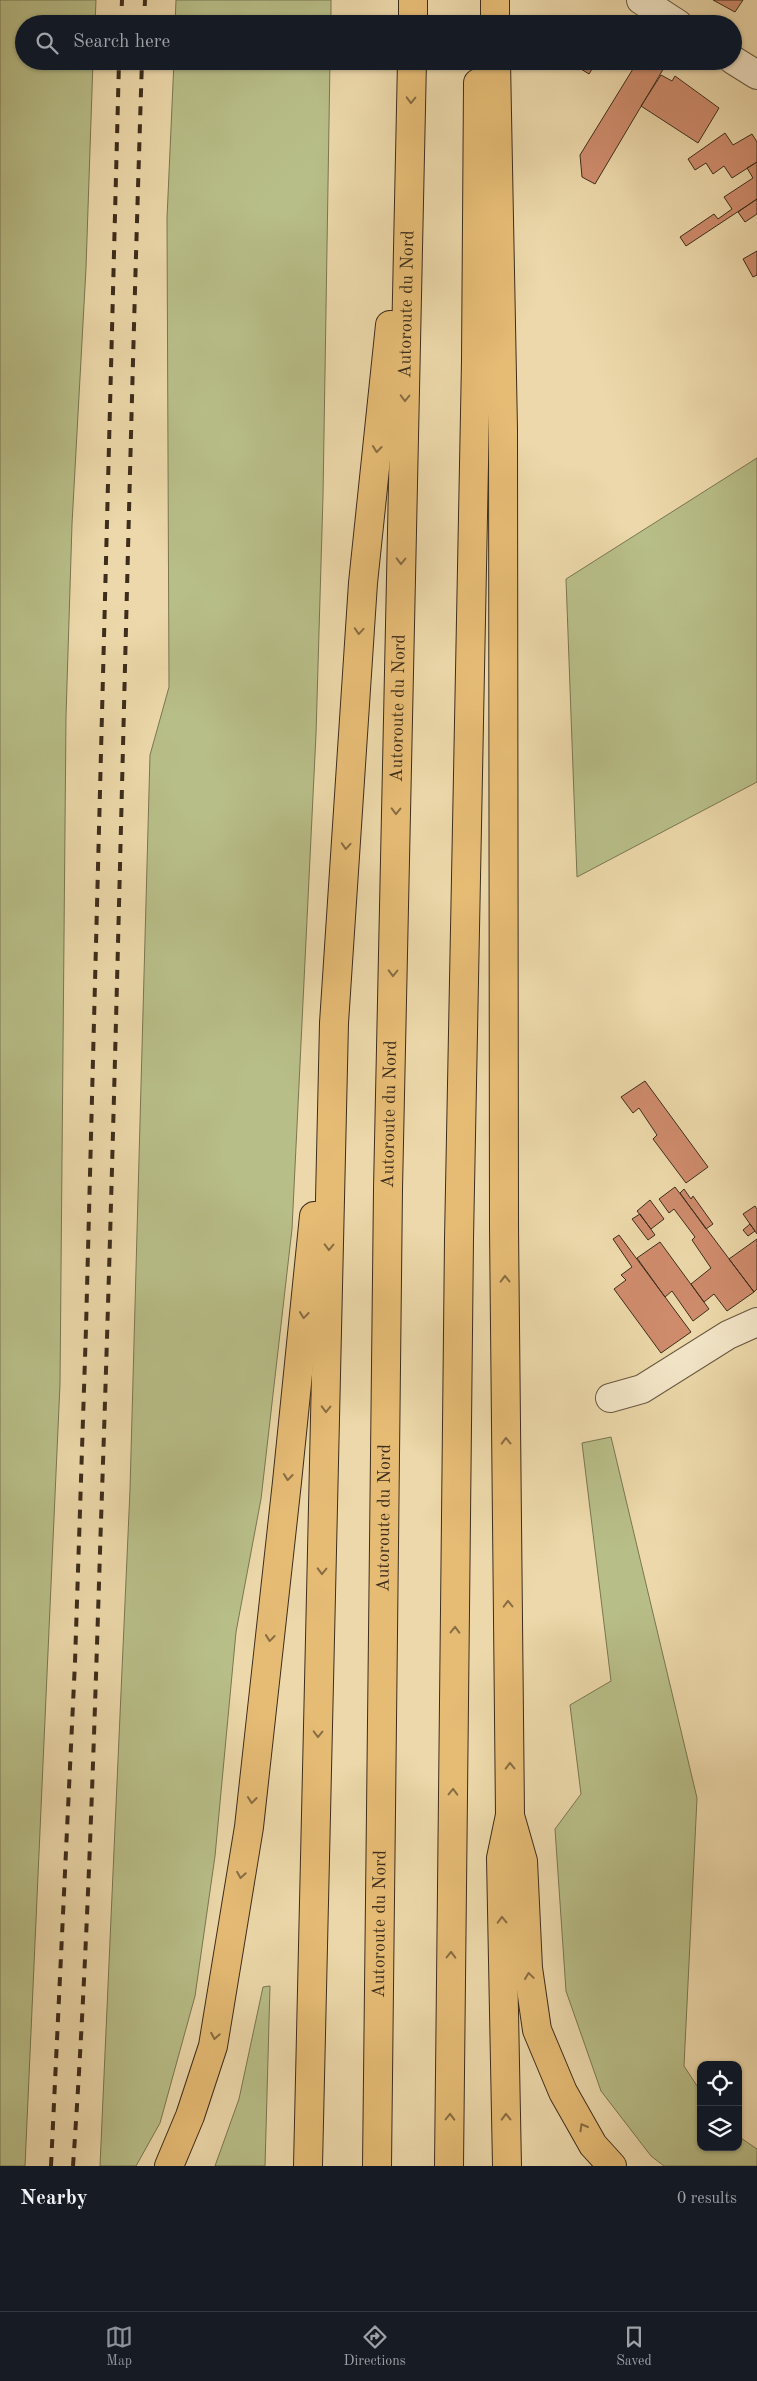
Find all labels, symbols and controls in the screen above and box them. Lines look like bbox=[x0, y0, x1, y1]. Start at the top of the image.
search box bbox=[15, 15, 742, 70]
icon: search bbox=[33, 29, 61, 57]
text: Search here bbox=[73, 33, 170, 52]
one-way arrow bbox=[406, 97, 416, 105]
street label: Autoroute du Nord bbox=[396, 230, 417, 378]
one-way arrow bbox=[400, 395, 410, 403]
one-way arrow bbox=[372, 445, 383, 453]
one-way arrow bbox=[396, 557, 407, 565]
one-way arrow bbox=[354, 628, 365, 636]
street label: Autoroute du Nord bbox=[388, 634, 409, 782]
one-way arrow bbox=[391, 807, 401, 815]
one-way arrow bbox=[340, 842, 351, 850]
one-way arrow bbox=[388, 970, 398, 977]
street label: Autoroute du Nord bbox=[379, 1040, 400, 1188]
one-way arrow bbox=[324, 1243, 335, 1251]
one-way arrow bbox=[500, 1275, 510, 1282]
one-way arrow bbox=[299, 1311, 310, 1319]
one-way arrow bbox=[321, 1406, 331, 1413]
one-way arrow bbox=[501, 1437, 511, 1445]
street label: Autoroute du Nord bbox=[374, 1444, 394, 1592]
one-way arrow bbox=[283, 1473, 294, 1481]
one-way arrow bbox=[317, 1568, 327, 1576]
one-way arrow bbox=[503, 1600, 513, 1608]
one-way arrow bbox=[450, 1626, 460, 1634]
one-way arrow bbox=[265, 1635, 276, 1643]
one-way arrow bbox=[313, 1730, 323, 1738]
one-way arrow bbox=[505, 1762, 515, 1770]
one-way arrow bbox=[448, 1788, 458, 1796]
one-way arrow bbox=[247, 1796, 258, 1804]
street label: Autoroute du Nord bbox=[370, 1850, 390, 1998]
one-way arrow bbox=[237, 1871, 247, 1880]
one-way arrow bbox=[497, 1916, 507, 1924]
one-way arrow bbox=[446, 1951, 456, 1958]
one-way arrow bbox=[524, 1971, 535, 1979]
one-way arrow bbox=[210, 2031, 220, 2040]
map controls bbox=[697, 2061, 742, 2151]
button: locate bbox=[697, 2061, 742, 2106]
button: layers bbox=[697, 2106, 742, 2151]
one-way arrow bbox=[445, 2113, 455, 2121]
one-way arrow bbox=[501, 2113, 511, 2121]
one-way arrow bbox=[579, 2124, 589, 2133]
text: Nearby bbox=[20, 2188, 88, 2209]
text: 0 results bbox=[677, 2191, 737, 2207]
tab: Map bbox=[105, 2323, 133, 2370]
tab: Directions bbox=[344, 2323, 406, 2370]
tab: Saved bbox=[616, 2323, 652, 2370]

